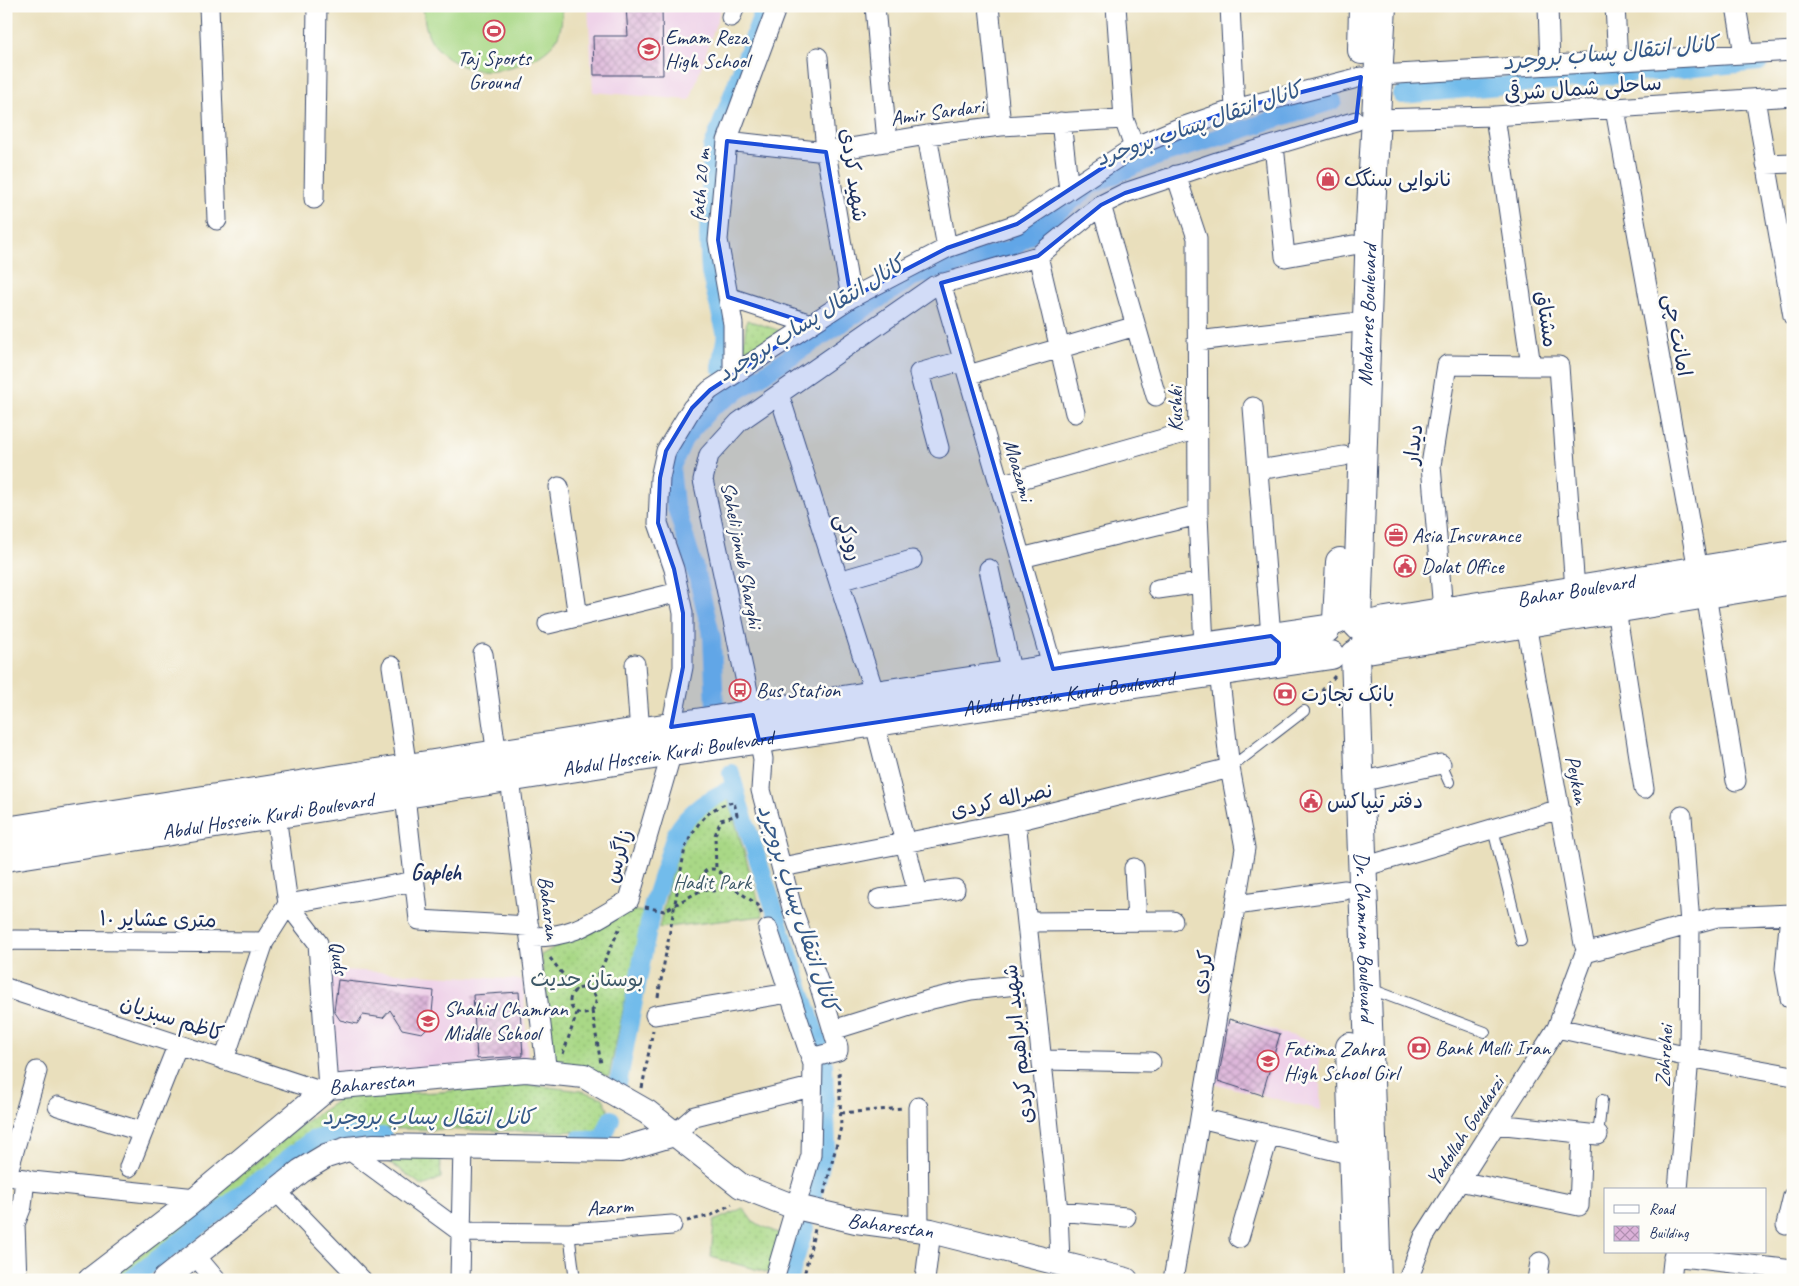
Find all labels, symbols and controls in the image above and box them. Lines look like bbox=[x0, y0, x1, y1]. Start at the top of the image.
sports icon: Taj Sports Ground bbox=[482, 19, 506, 43]
place label: Emam Reza High School bbox=[665, 24, 753, 74]
water label: کانال انتقال پساب بروجرد bbox=[1501, 29, 1722, 76]
school or university icon: Emam Reza High School bbox=[637, 37, 661, 61]
place label: Taj Sports Ground bbox=[457, 45, 533, 95]
street label: ساحلی شمال شرقی bbox=[1503, 70, 1663, 107]
water label: کانال انتقال پساب بروجرد bbox=[1092, 74, 1309, 172]
street label: Amir Sardari bbox=[889, 92, 988, 131]
street label: شهید کردی bbox=[835, 126, 873, 224]
street label: fath 20 m bbox=[684, 146, 716, 222]
place label: نانوایی سنگک bbox=[1344, 166, 1452, 193]
shop icon: نانوایی سنگک bbox=[1316, 167, 1340, 191]
street label: Modarres Boulevard bbox=[1352, 240, 1383, 387]
water label: کانال انتقال پساب بروجرد bbox=[712, 248, 913, 388]
street label: مشتاق bbox=[1530, 289, 1564, 349]
street label: امانت چی bbox=[1657, 292, 1698, 378]
street label: Kushki bbox=[1162, 383, 1188, 432]
street label: دیدار bbox=[1397, 423, 1428, 467]
street label: Moazami bbox=[998, 436, 1041, 507]
street label: Saheli jonub Sharghi bbox=[715, 480, 769, 633]
street label: رودکی bbox=[828, 510, 869, 564]
place label: Asia Insurance bbox=[1412, 522, 1522, 548]
office icon: Asia Insurance bbox=[1384, 523, 1408, 547]
place label: Dolat Office bbox=[1421, 553, 1505, 579]
public building icon: Dolat Office bbox=[1393, 554, 1417, 578]
street label: Bahar Boulevard bbox=[1515, 567, 1639, 613]
street label: Abdul Hossein Kurdi Boulevard bbox=[961, 665, 1179, 722]
place label: Bus Station bbox=[756, 677, 841, 703]
bus stop icon: Bus Station bbox=[728, 678, 752, 702]
place label: بانک تجارت bbox=[1301, 681, 1395, 707]
bank icon: بانک تجارت bbox=[1273, 682, 1297, 706]
street label: Abdul Hossein Kurdi Boulevard bbox=[560, 724, 778, 782]
street label: Peykan bbox=[1560, 754, 1595, 808]
street label: نصراله کردی bbox=[948, 776, 1056, 824]
street label: Abdul Hossein Kurdi Boulevard bbox=[160, 786, 378, 845]
place label: دفتر تیپاکس bbox=[1327, 788, 1423, 814]
public building icon: دفتر تیپاکس bbox=[1299, 789, 1323, 813]
water label: کانال انتقال پساب بروجرد bbox=[751, 801, 846, 1018]
street label: زاگرس bbox=[598, 826, 638, 886]
street label: Dr. Chamran Boulevard bbox=[1349, 852, 1381, 1026]
district label: Gapleh bbox=[411, 859, 462, 887]
park label: Hadit Park bbox=[673, 869, 753, 895]
street label: Baharan bbox=[532, 875, 566, 943]
street label: ۱۰ متری عشایر bbox=[99, 905, 217, 933]
street label: Quds bbox=[323, 939, 355, 979]
street label: کردی bbox=[1185, 948, 1219, 996]
street label: شهید ابراهیم کردی bbox=[997, 963, 1042, 1125]
park label: بوستان حدیث bbox=[530, 966, 644, 992]
street label: کاظم سبزیان bbox=[116, 989, 227, 1050]
place label: Shahid Chamran Middle School bbox=[444, 996, 568, 1046]
school or university icon: Shahid Chamran Middle School bbox=[416, 1009, 440, 1033]
street label: Zohrehei bbox=[1649, 1021, 1679, 1088]
place label: Bank Melli Iran bbox=[1435, 1035, 1551, 1061]
place label: Fatima Zahra High School Girl bbox=[1284, 1036, 1402, 1086]
bank icon: Bank Melli Iran bbox=[1407, 1036, 1431, 1060]
school or university icon: Fatima Zahra High School Girl bbox=[1256, 1049, 1280, 1073]
street label: Baharestan bbox=[328, 1067, 416, 1100]
street label: Yadollah Goudarzi bbox=[1420, 1069, 1512, 1191]
water label: کانل انتقال پساب بروجرد bbox=[322, 1103, 537, 1131]
legend bbox=[1604, 1188, 1766, 1254]
street label: Azarm bbox=[586, 1192, 635, 1222]
text: Road bbox=[1649, 1200, 1676, 1219]
street label: Baharestan bbox=[846, 1207, 935, 1244]
text: Building bbox=[1649, 1224, 1689, 1243]

